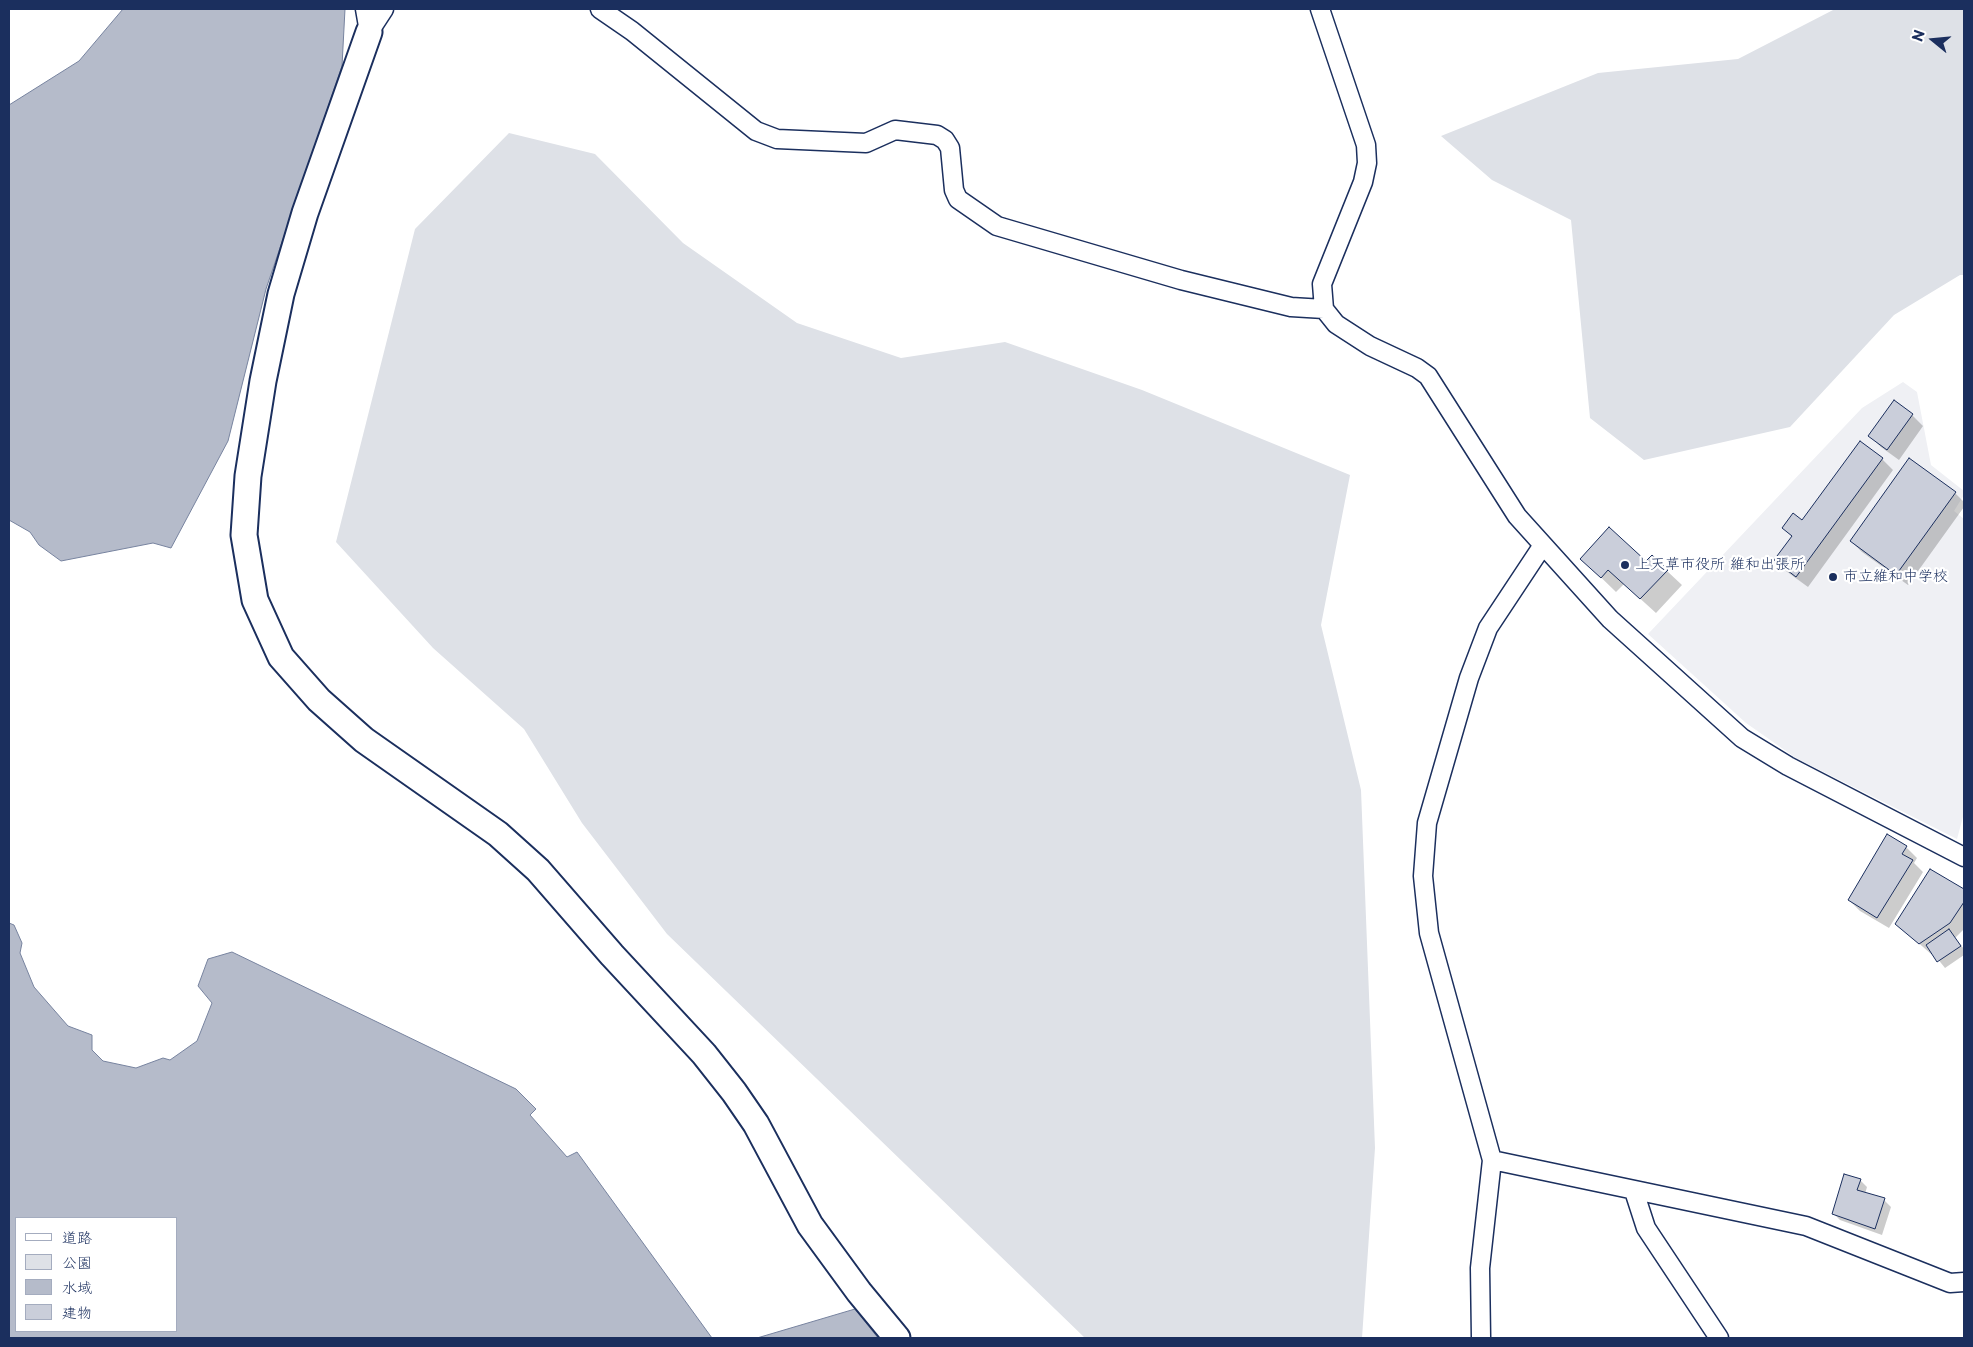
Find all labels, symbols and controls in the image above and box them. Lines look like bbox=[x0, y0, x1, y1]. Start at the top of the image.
north arrow bbox=[1908, 15, 1958, 65]
text: N bbox=[1907, 27, 1930, 44]
place label: 上天草市役所 維和出張所 bbox=[1635, 556, 1805, 574]
marker: 上天草市役所 維和出張所 bbox=[1619, 559, 1631, 571]
place label: 市立維和中学校 bbox=[1843, 568, 1948, 586]
marker: 市立維和中学校 bbox=[1827, 571, 1839, 583]
legend bbox=[15, 1217, 178, 1332]
text: 道路 bbox=[62, 1225, 92, 1248]
text: 公園 bbox=[62, 1250, 92, 1273]
text: 水域 bbox=[62, 1275, 92, 1298]
text: 建物 bbox=[62, 1300, 92, 1323]

